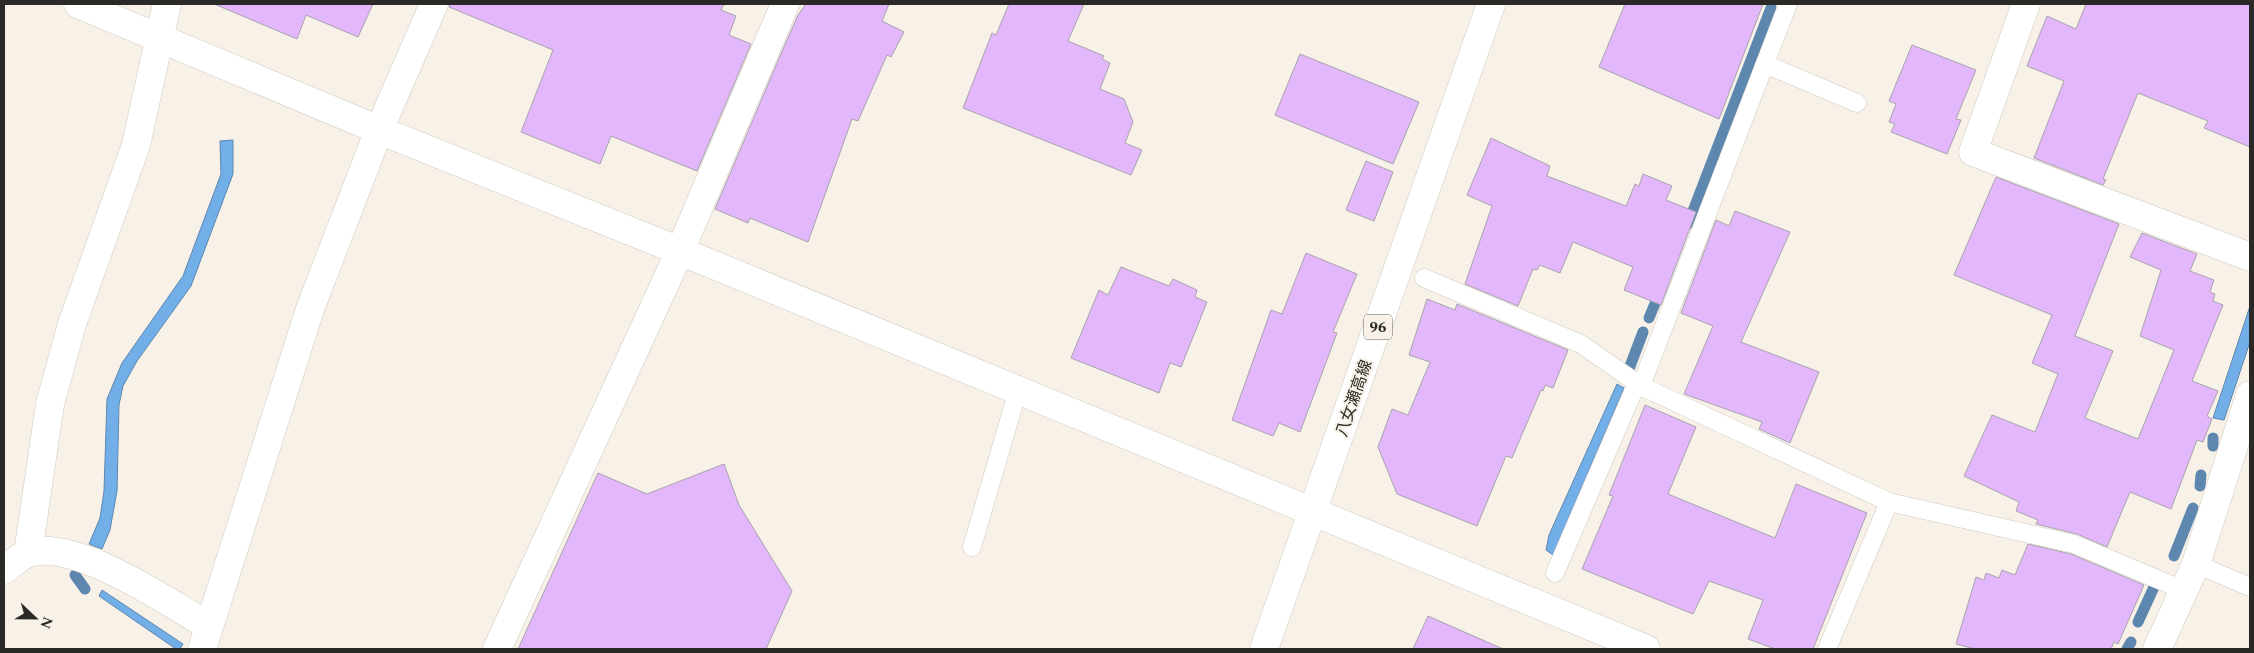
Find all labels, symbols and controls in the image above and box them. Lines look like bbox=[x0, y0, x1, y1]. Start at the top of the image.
road number: 96 bbox=[1364, 314, 1392, 340]
street label: 八女瀬高線 bbox=[1330, 357, 1378, 440]
north arrow bbox=[10, 593, 60, 643]
text: N bbox=[35, 613, 58, 632]

